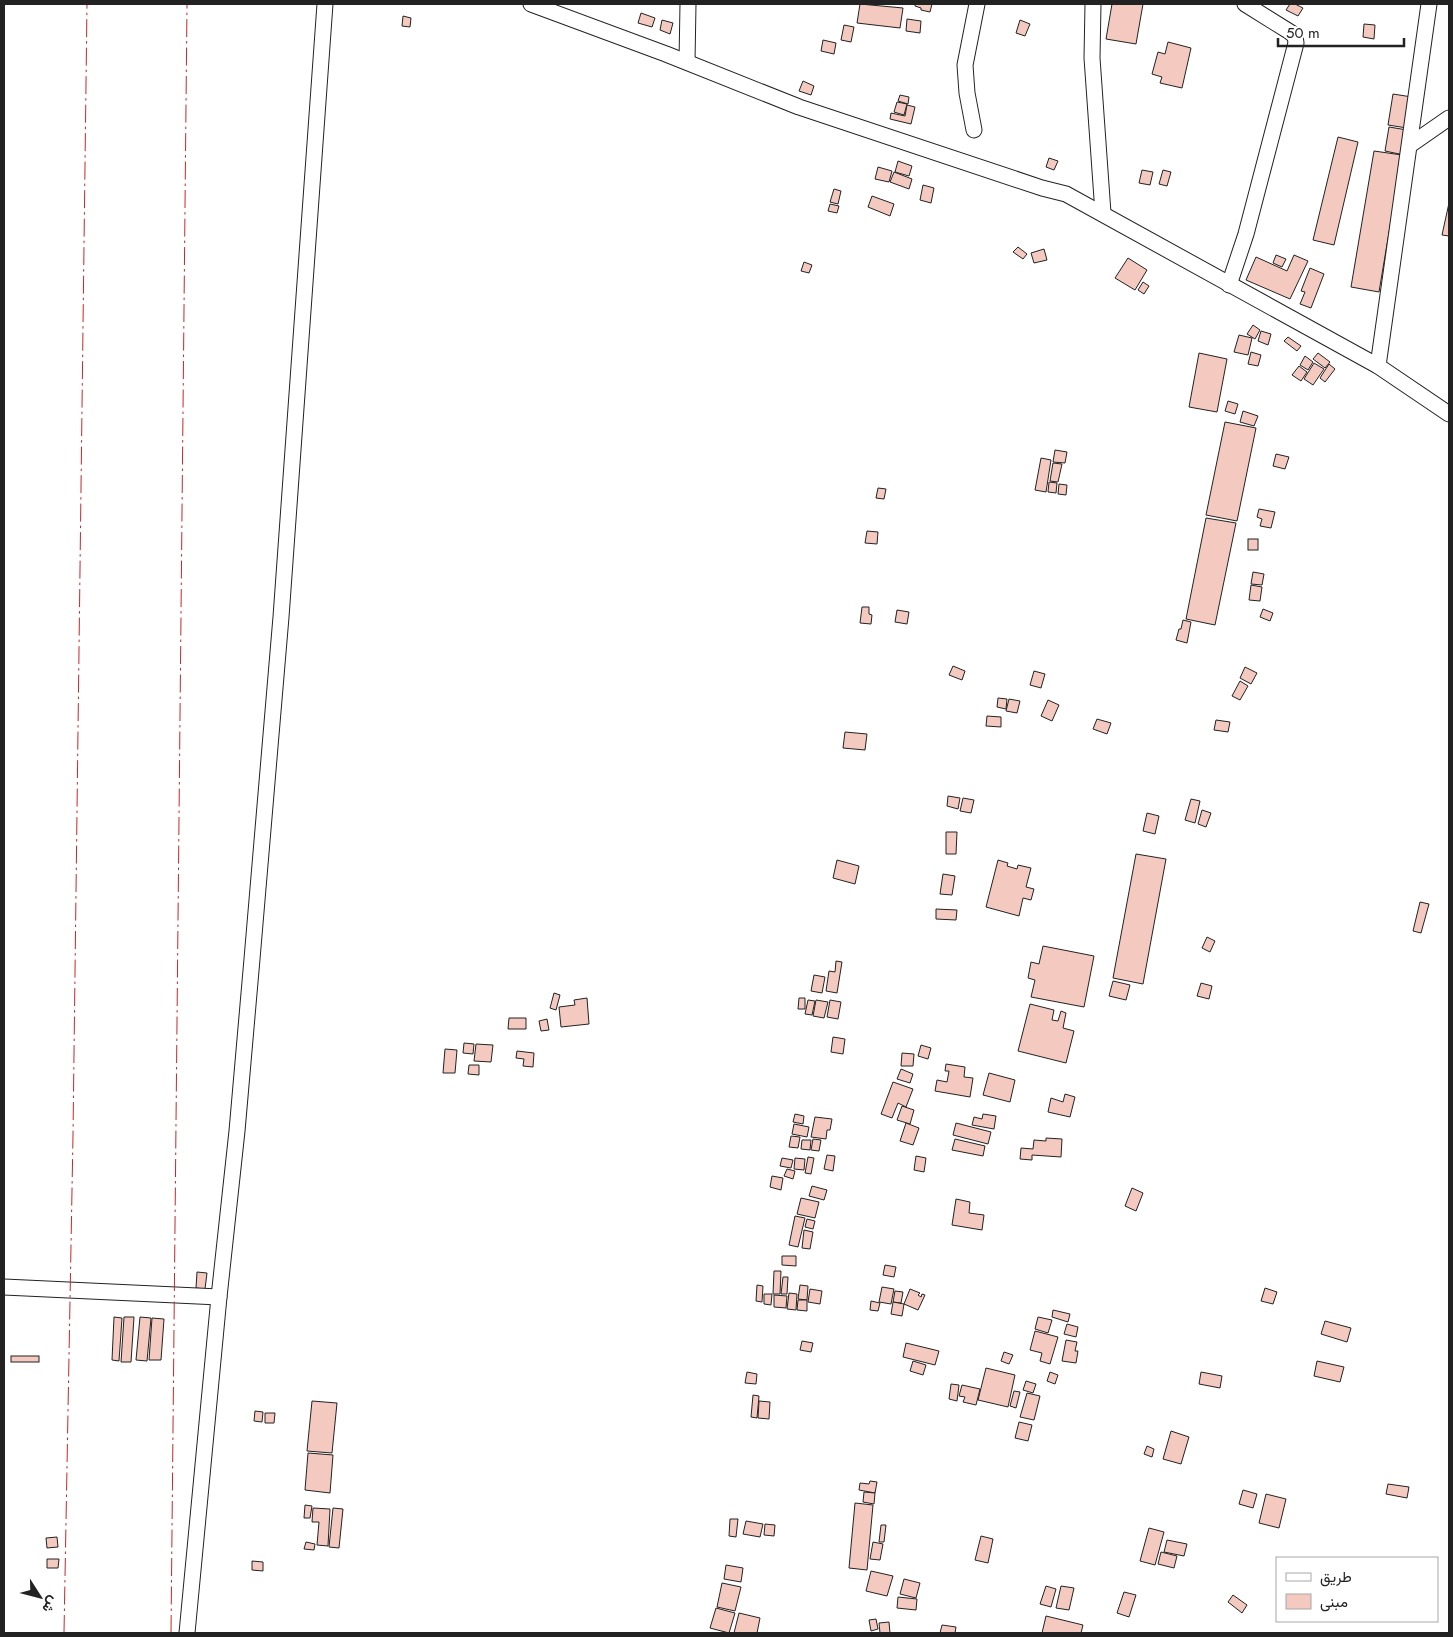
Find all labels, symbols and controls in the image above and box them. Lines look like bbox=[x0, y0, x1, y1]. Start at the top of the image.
scale bar bbox=[1278, 15, 1404, 47]
text: 50 m bbox=[1286, 22, 1320, 44]
legend bbox=[1276, 1557, 1438, 1622]
text: طريق bbox=[1320, 1566, 1352, 1588]
north arrow bbox=[15, 1572, 65, 1622]
text: مبنى bbox=[1320, 1591, 1348, 1613]
text: ش bbox=[37, 1592, 64, 1617]

